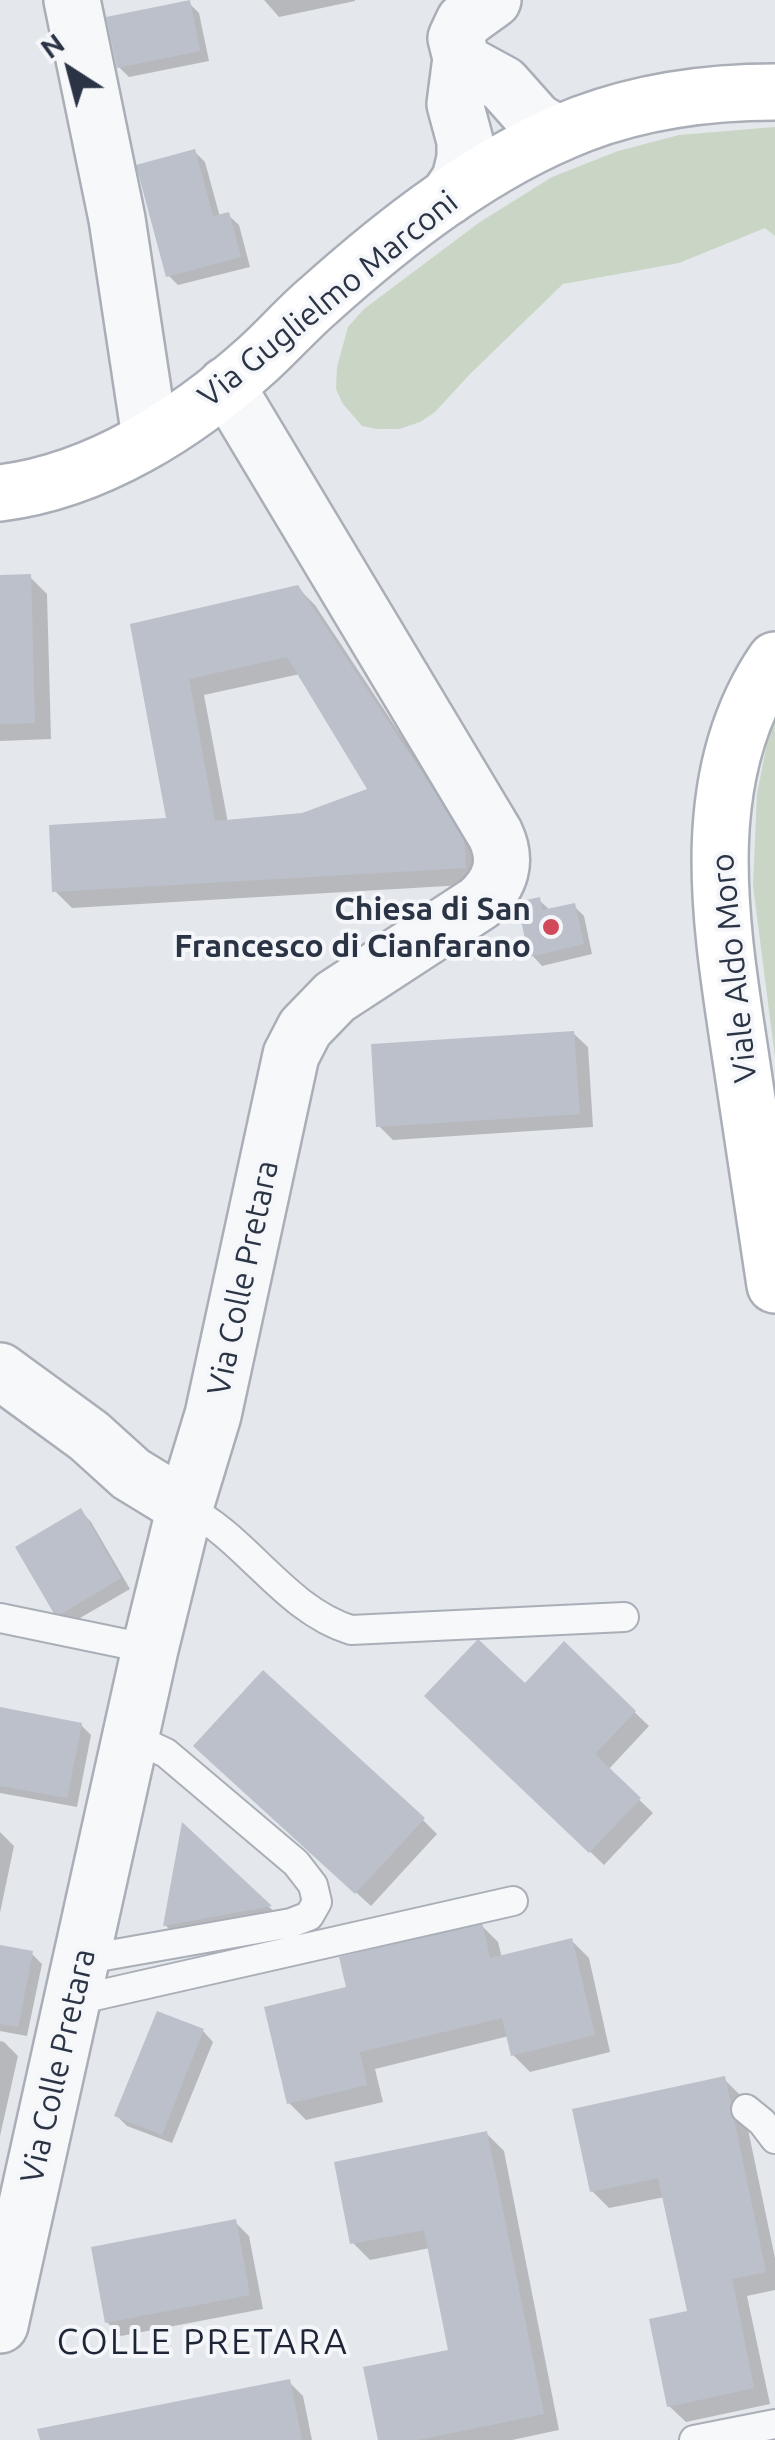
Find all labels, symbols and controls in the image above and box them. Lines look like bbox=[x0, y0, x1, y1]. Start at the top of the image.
north arrow bbox=[20, 20, 120, 120]
text: N bbox=[35, 27, 70, 64]
street label: Via Guglielmo Marconi bbox=[191, 183, 465, 415]
street label: Viale Aldo Moro bbox=[703, 852, 765, 1084]
place label: Chiesa di San Francesco di Cianfarano bbox=[174, 890, 531, 965]
marker: Chiesa di San Francesco di Cianfarano bbox=[540, 916, 562, 938]
street label: Via Colle Pretara bbox=[199, 1157, 287, 1399]
street label: Via Colle Pretara bbox=[12, 1945, 104, 2187]
district label: COLLE PRETARA bbox=[57, 2321, 349, 2363]

